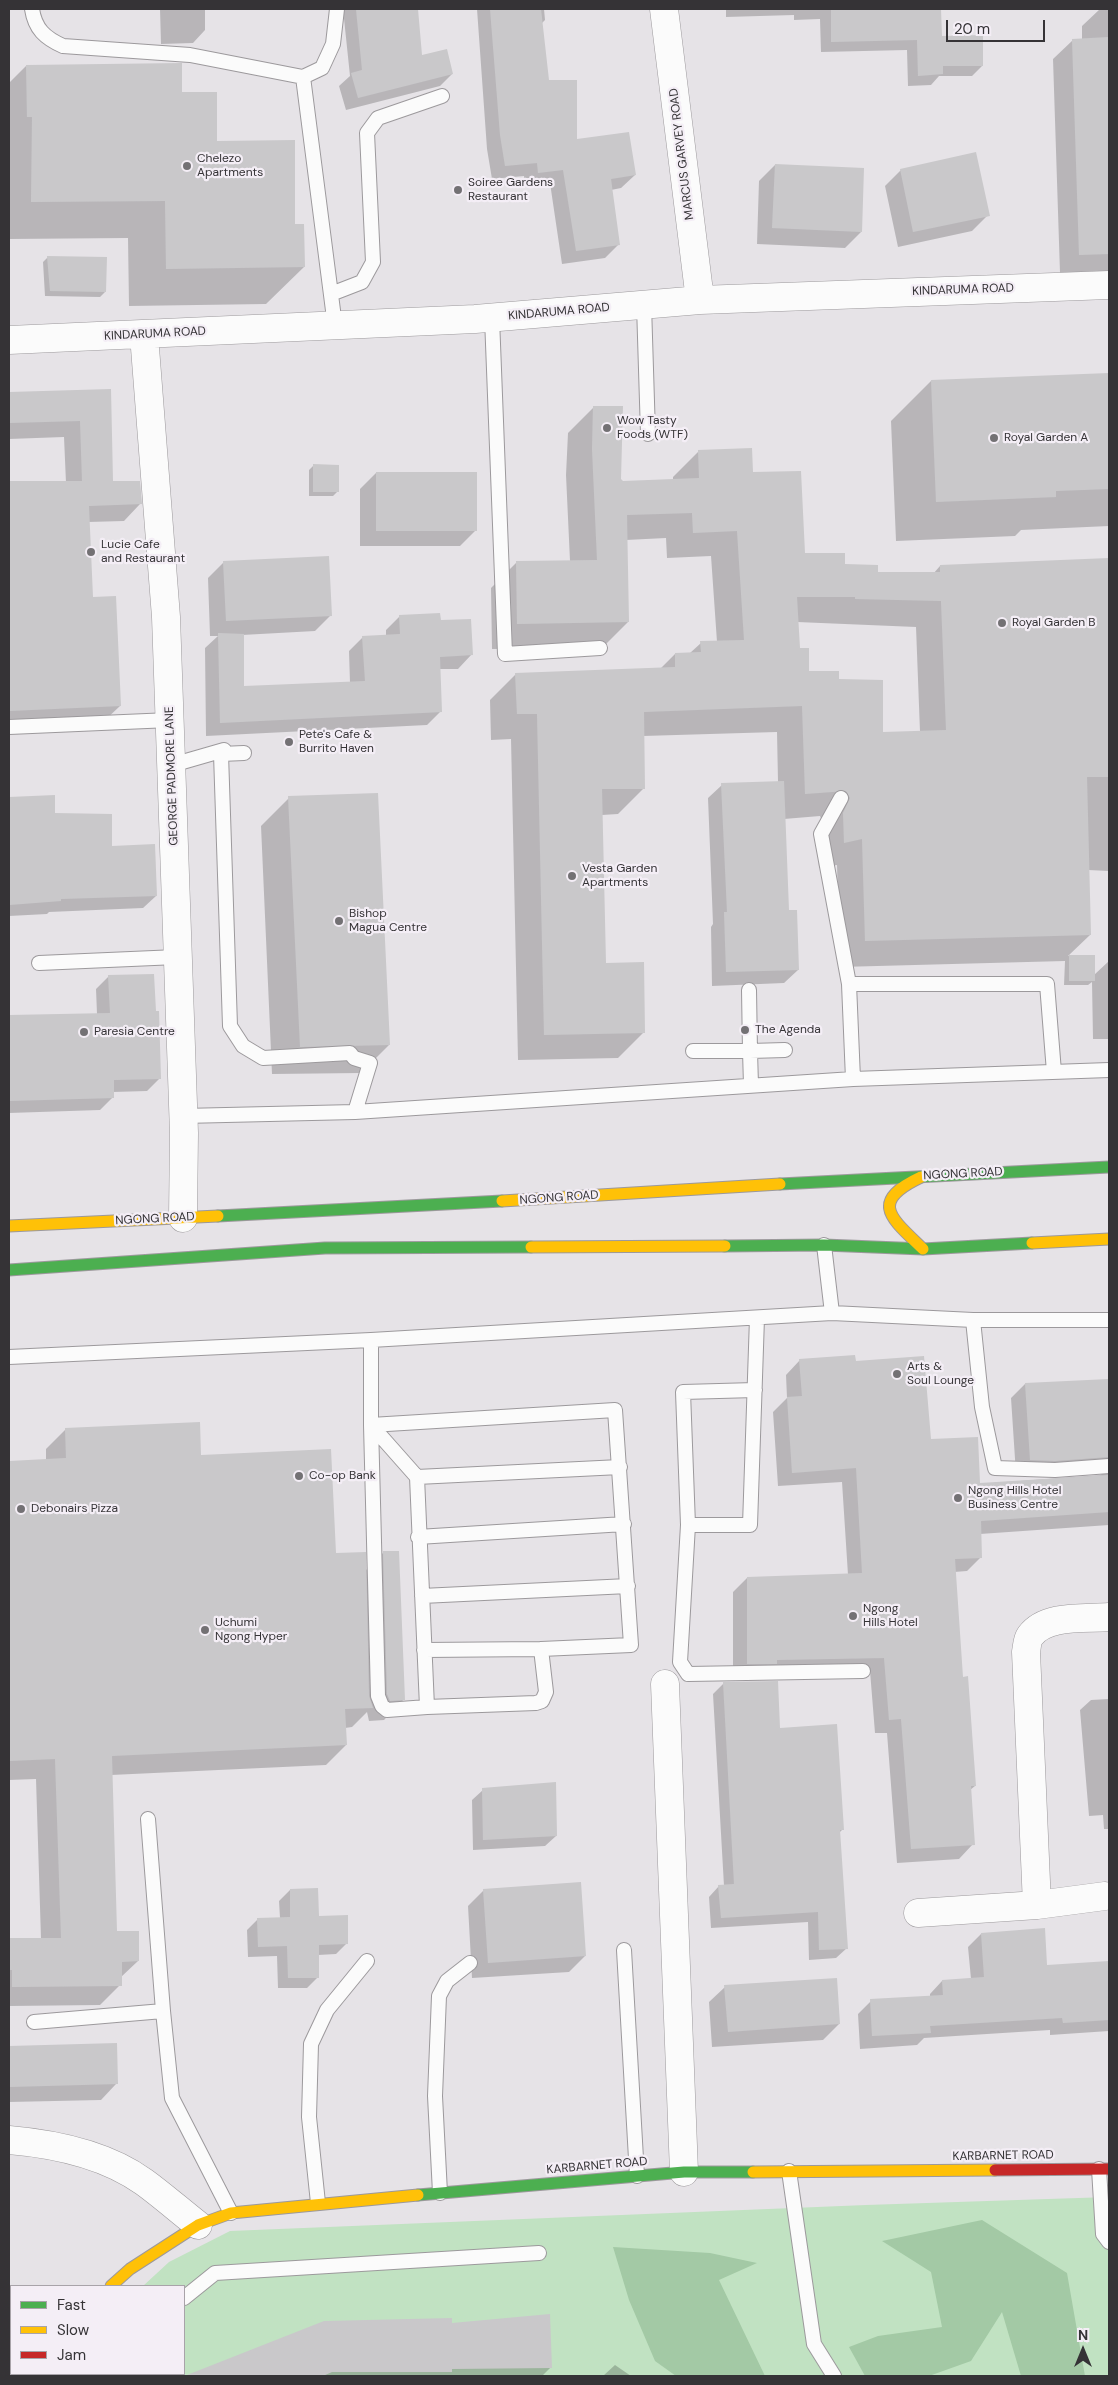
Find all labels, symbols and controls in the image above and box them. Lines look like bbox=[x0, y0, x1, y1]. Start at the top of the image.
scale bar bbox=[948, 10, 1047, 42]
text: 20 m bbox=[954, 19, 990, 39]
street label: MARCUS GARVEY ROAD bbox=[667, 87, 697, 221]
place label: Chelezo Apartments bbox=[197, 152, 263, 180]
marker: Chelezo Apartments bbox=[181, 160, 193, 172]
place label: Soiree Gardens Restaurant bbox=[468, 176, 553, 204]
marker: Soiree Gardens Restaurant bbox=[452, 184, 464, 196]
street label: KINDARUMA ROAD bbox=[912, 281, 1014, 299]
street label: KINDARUMA ROAD bbox=[508, 300, 610, 324]
street label: KINDARUMA ROAD bbox=[104, 324, 206, 344]
place label: Wow Tasty Foods (WTF) bbox=[617, 414, 688, 442]
marker: Wow Tasty Foods (WTF) bbox=[601, 422, 613, 434]
place label: Royal Garden A bbox=[1004, 431, 1088, 445]
marker: Royal Garden A bbox=[988, 432, 1000, 444]
place label: Lucie Cafe and Restaurant bbox=[101, 538, 185, 566]
marker: Lucie Cafe and Restaurant bbox=[85, 546, 97, 558]
place label: Royal Garden B bbox=[1012, 616, 1096, 630]
marker: Royal Garden B bbox=[996, 617, 1008, 629]
street label: GEORGE PADMORE LANE bbox=[162, 706, 182, 846]
place label: Pete's Cafe & Burrito Haven bbox=[299, 728, 374, 756]
marker: Pete's Cafe & Burrito Haven bbox=[283, 736, 295, 748]
place label: Vesta Garden Apartments bbox=[582, 862, 657, 890]
marker: Vesta Garden Apartments bbox=[566, 870, 578, 882]
place label: Bishop Magua Centre bbox=[349, 907, 427, 935]
marker: Bishop Magua Centre bbox=[333, 915, 345, 927]
place label: The Agenda bbox=[755, 1023, 821, 1037]
marker: The Agenda bbox=[739, 1024, 751, 1036]
place label: Paresia Centre bbox=[94, 1025, 175, 1039]
marker: Paresia Centre bbox=[78, 1026, 90, 1038]
street label: NGONG ROAD bbox=[923, 1165, 1003, 1183]
street label: NGONG ROAD bbox=[519, 1188, 599, 1208]
street label: NGONG ROAD bbox=[115, 1210, 195, 1228]
place label: Arts & Soul Lounge bbox=[907, 1360, 974, 1388]
marker: Arts & Soul Lounge bbox=[891, 1368, 903, 1380]
place label: Co-op Bank bbox=[309, 1469, 376, 1483]
marker: Co-op Bank bbox=[293, 1470, 305, 1482]
place label: Ngong Hills Hotel Business Centre bbox=[968, 1484, 1061, 1512]
marker: Ngong Hills Hotel Business Centre bbox=[952, 1492, 964, 1504]
place label: Debonairs Pizza bbox=[31, 1502, 118, 1516]
marker: Debonairs Pizza bbox=[15, 1503, 27, 1515]
place label: Ngong Hills Hotel bbox=[863, 1602, 918, 1630]
marker: Ngong Hills Hotel bbox=[847, 1610, 859, 1622]
place label: Uchumi Ngong Hyper bbox=[215, 1616, 287, 1644]
marker: Uchumi Ngong Hyper bbox=[199, 1624, 211, 1636]
street label: KARBARNET ROAD bbox=[952, 2148, 1054, 2164]
street label: KARBARNET ROAD bbox=[546, 2154, 648, 2178]
legend bbox=[10, 2285, 185, 2375]
text: Fast bbox=[57, 2295, 86, 2315]
text: Slow bbox=[57, 2320, 89, 2340]
north arrow bbox=[1058, 2325, 1108, 2375]
text: N bbox=[1078, 2326, 1088, 2344]
text: Jam bbox=[57, 2345, 86, 2365]

